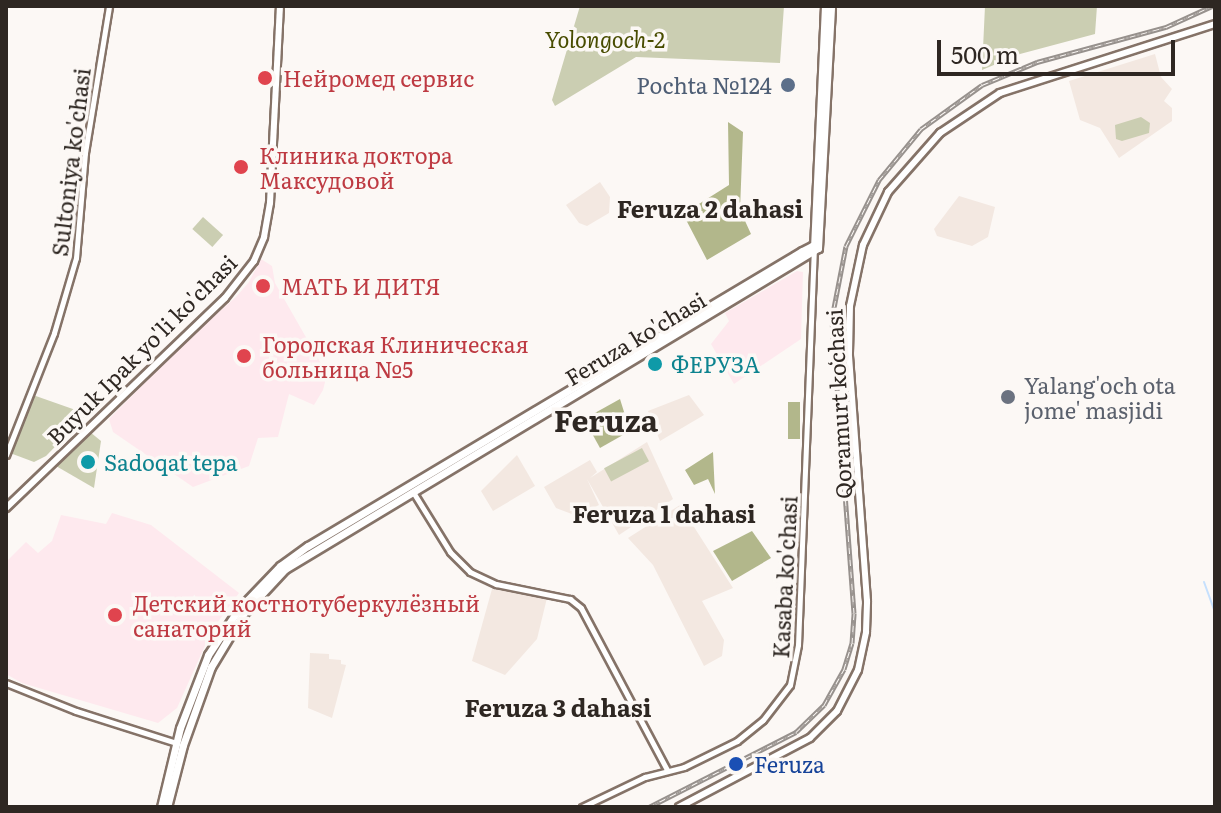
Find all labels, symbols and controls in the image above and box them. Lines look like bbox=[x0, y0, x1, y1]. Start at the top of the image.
scale bar bbox=[941, 24, 1179, 74]
park label: Yolongoch-2 bbox=[545, 26, 665, 52]
text: 500 m bbox=[951, 36, 1019, 71]
place label: Нейромед сервис bbox=[283, 65, 474, 91]
street label: Sultoniya ko'chasi bbox=[45, 66, 95, 258]
marker: Нейромед сервис bbox=[254, 67, 276, 89]
place label: Pochta №124 bbox=[636, 72, 772, 98]
marker: Pochta №124 bbox=[779, 76, 797, 94]
place label: Клиника доктора Максудовой bbox=[259, 141, 453, 192]
marker: Клиника доктора Максудовой bbox=[230, 156, 252, 178]
district label: Feruza 2 dahasi bbox=[617, 194, 803, 222]
street label: Buyuk Ipak yo'li ko'chasi bbox=[41, 249, 241, 449]
place label: МАТЬ И ДИТЯ bbox=[281, 273, 441, 299]
marker: МАТЬ И ДИТЯ bbox=[252, 275, 274, 297]
street label: Feruza ko'chasi bbox=[560, 286, 710, 390]
street label: Qoramurt koʻchasi bbox=[820, 308, 856, 500]
place label: Городская Клиническая больница №5 bbox=[262, 330, 529, 382]
marker: Городская Клиническая больница №5 bbox=[233, 345, 255, 367]
place label: ФЕРУЗА bbox=[671, 351, 760, 377]
marker: ФЕРУЗА bbox=[646, 355, 664, 373]
place label: Yalang'och ota jome' masjidi bbox=[1024, 371, 1176, 422]
marker: Yalang'och ota jome' masjidi bbox=[999, 388, 1017, 406]
district label: Feruza bbox=[554, 401, 658, 437]
place label: Sadoqat tepa bbox=[104, 449, 238, 475]
marker: Sadoqat tepa bbox=[79, 453, 97, 471]
street label: Kasaba ko'chasi bbox=[767, 495, 801, 659]
district label: Feruza 1 dahasi bbox=[572, 499, 756, 527]
place label: Детский костнотуберкулёзный санаторий bbox=[133, 589, 480, 640]
marker: Детский костнотуберкулёзный санаторий bbox=[104, 604, 126, 626]
district label: Feruza 3 dahasi bbox=[464, 693, 652, 721]
place label: Feruza bbox=[754, 751, 825, 777]
marker: Feruza bbox=[725, 753, 747, 775]

